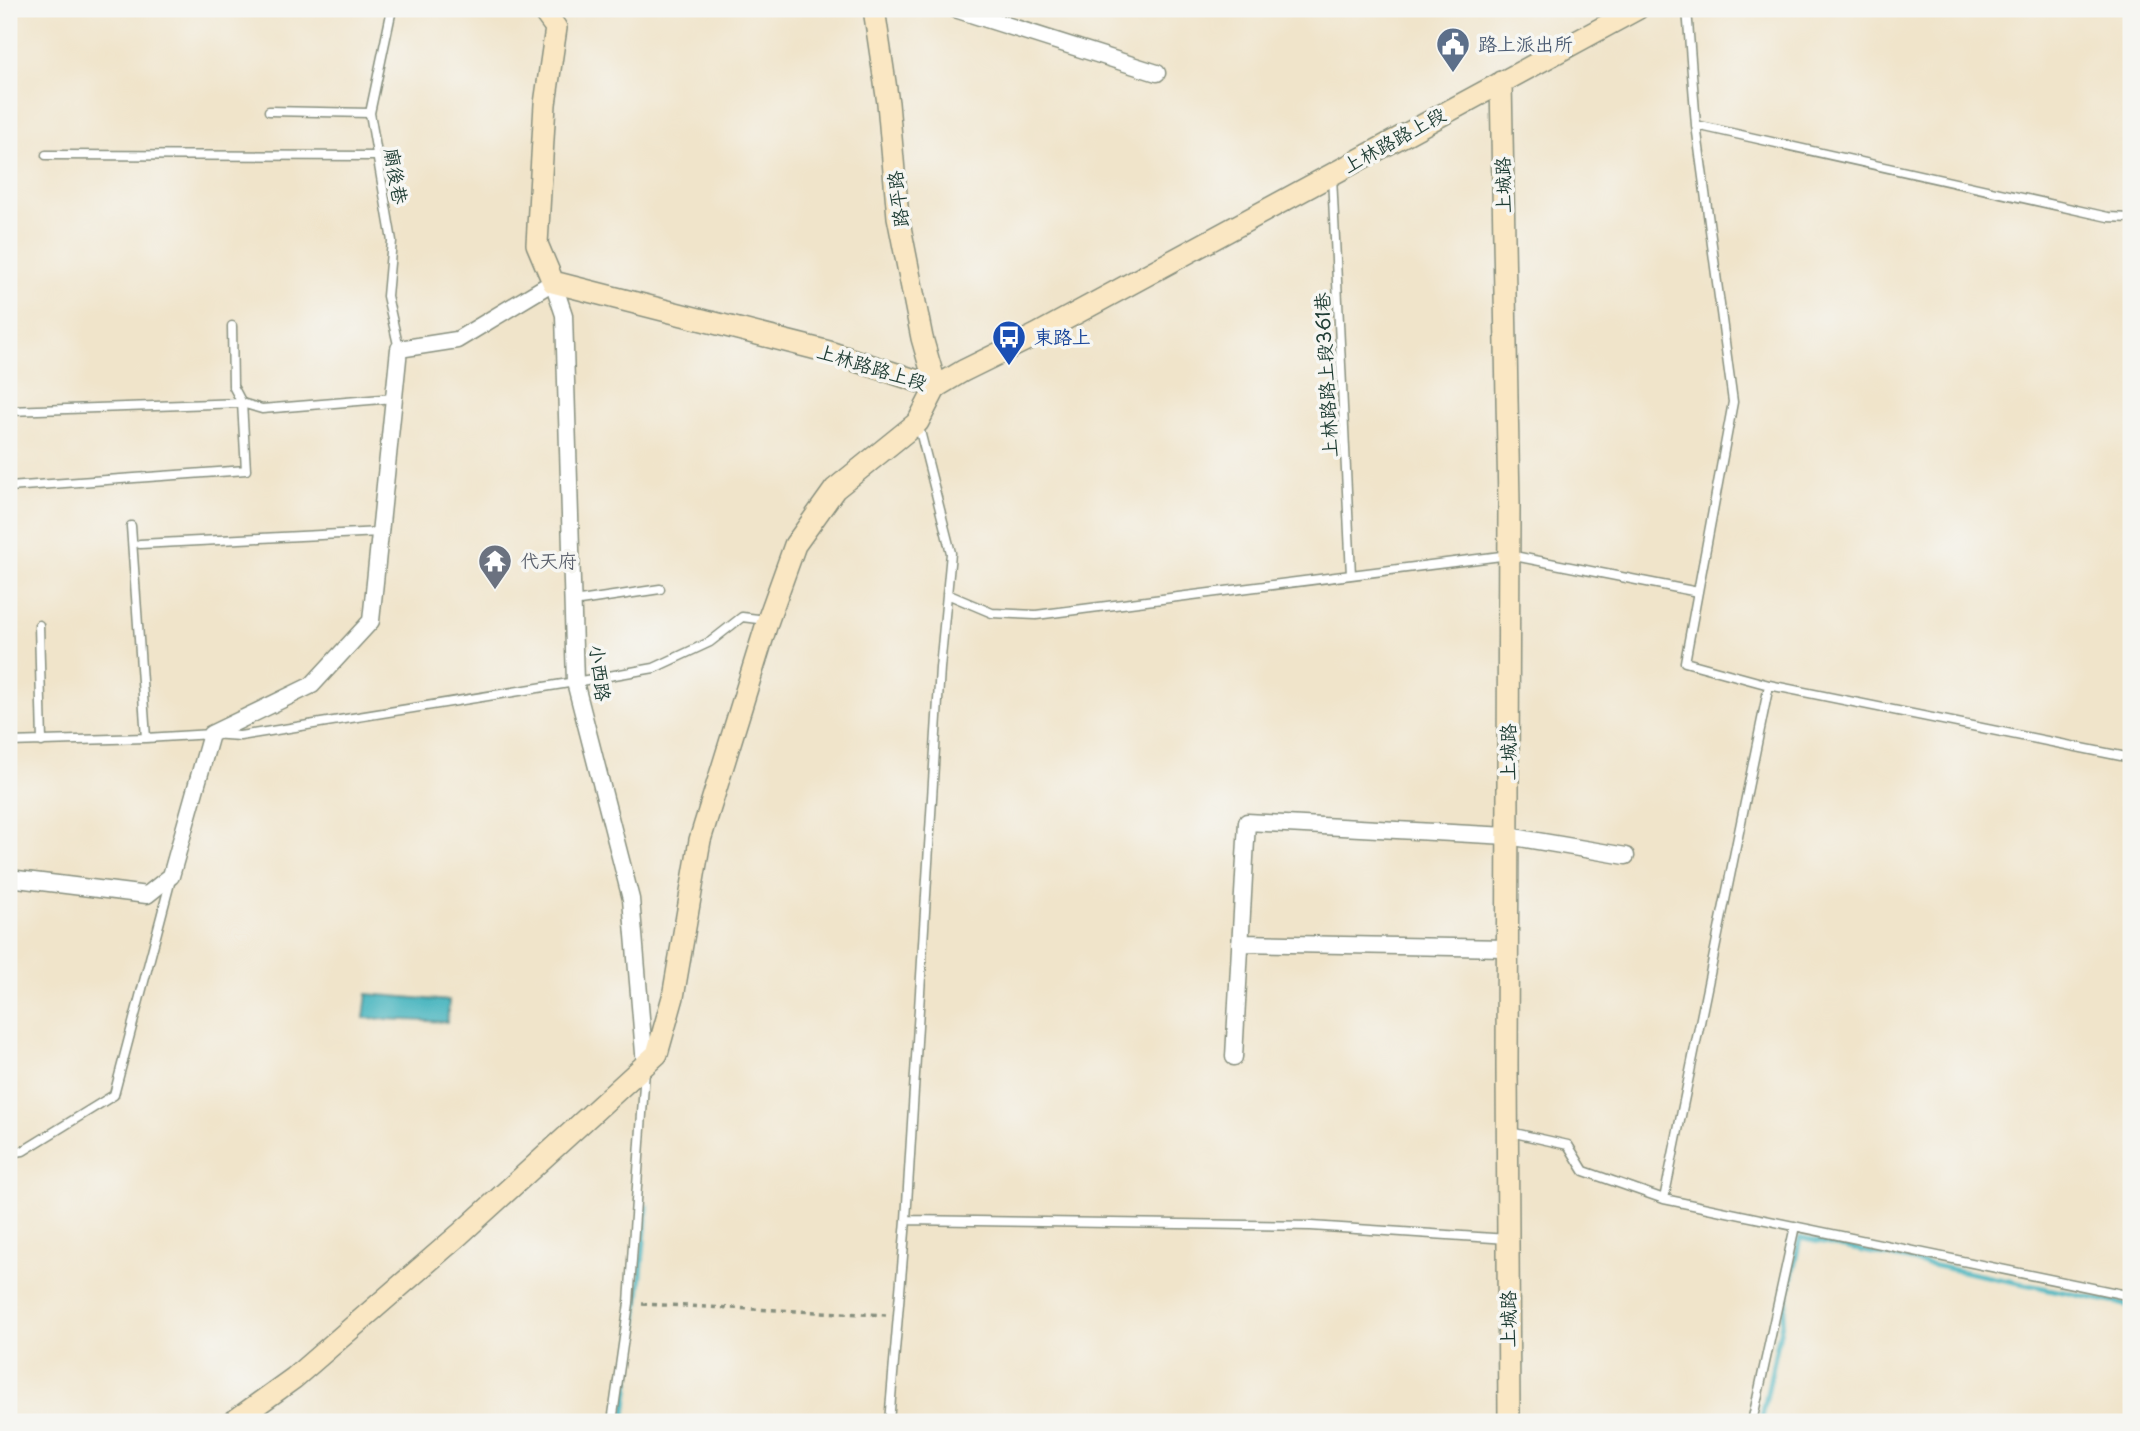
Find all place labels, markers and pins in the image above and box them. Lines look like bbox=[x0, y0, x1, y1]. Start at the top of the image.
public building icon: 路上派出所 bbox=[1434, 25, 1472, 74]
place label: 路上派出所 bbox=[1478, 29, 1573, 57]
bus stop icon: 東路上 bbox=[990, 318, 1028, 367]
place label: 東路上 bbox=[1034, 322, 1091, 350]
temple icon: 代天府 bbox=[476, 542, 514, 591]
place label: 代天府 bbox=[520, 546, 577, 574]

